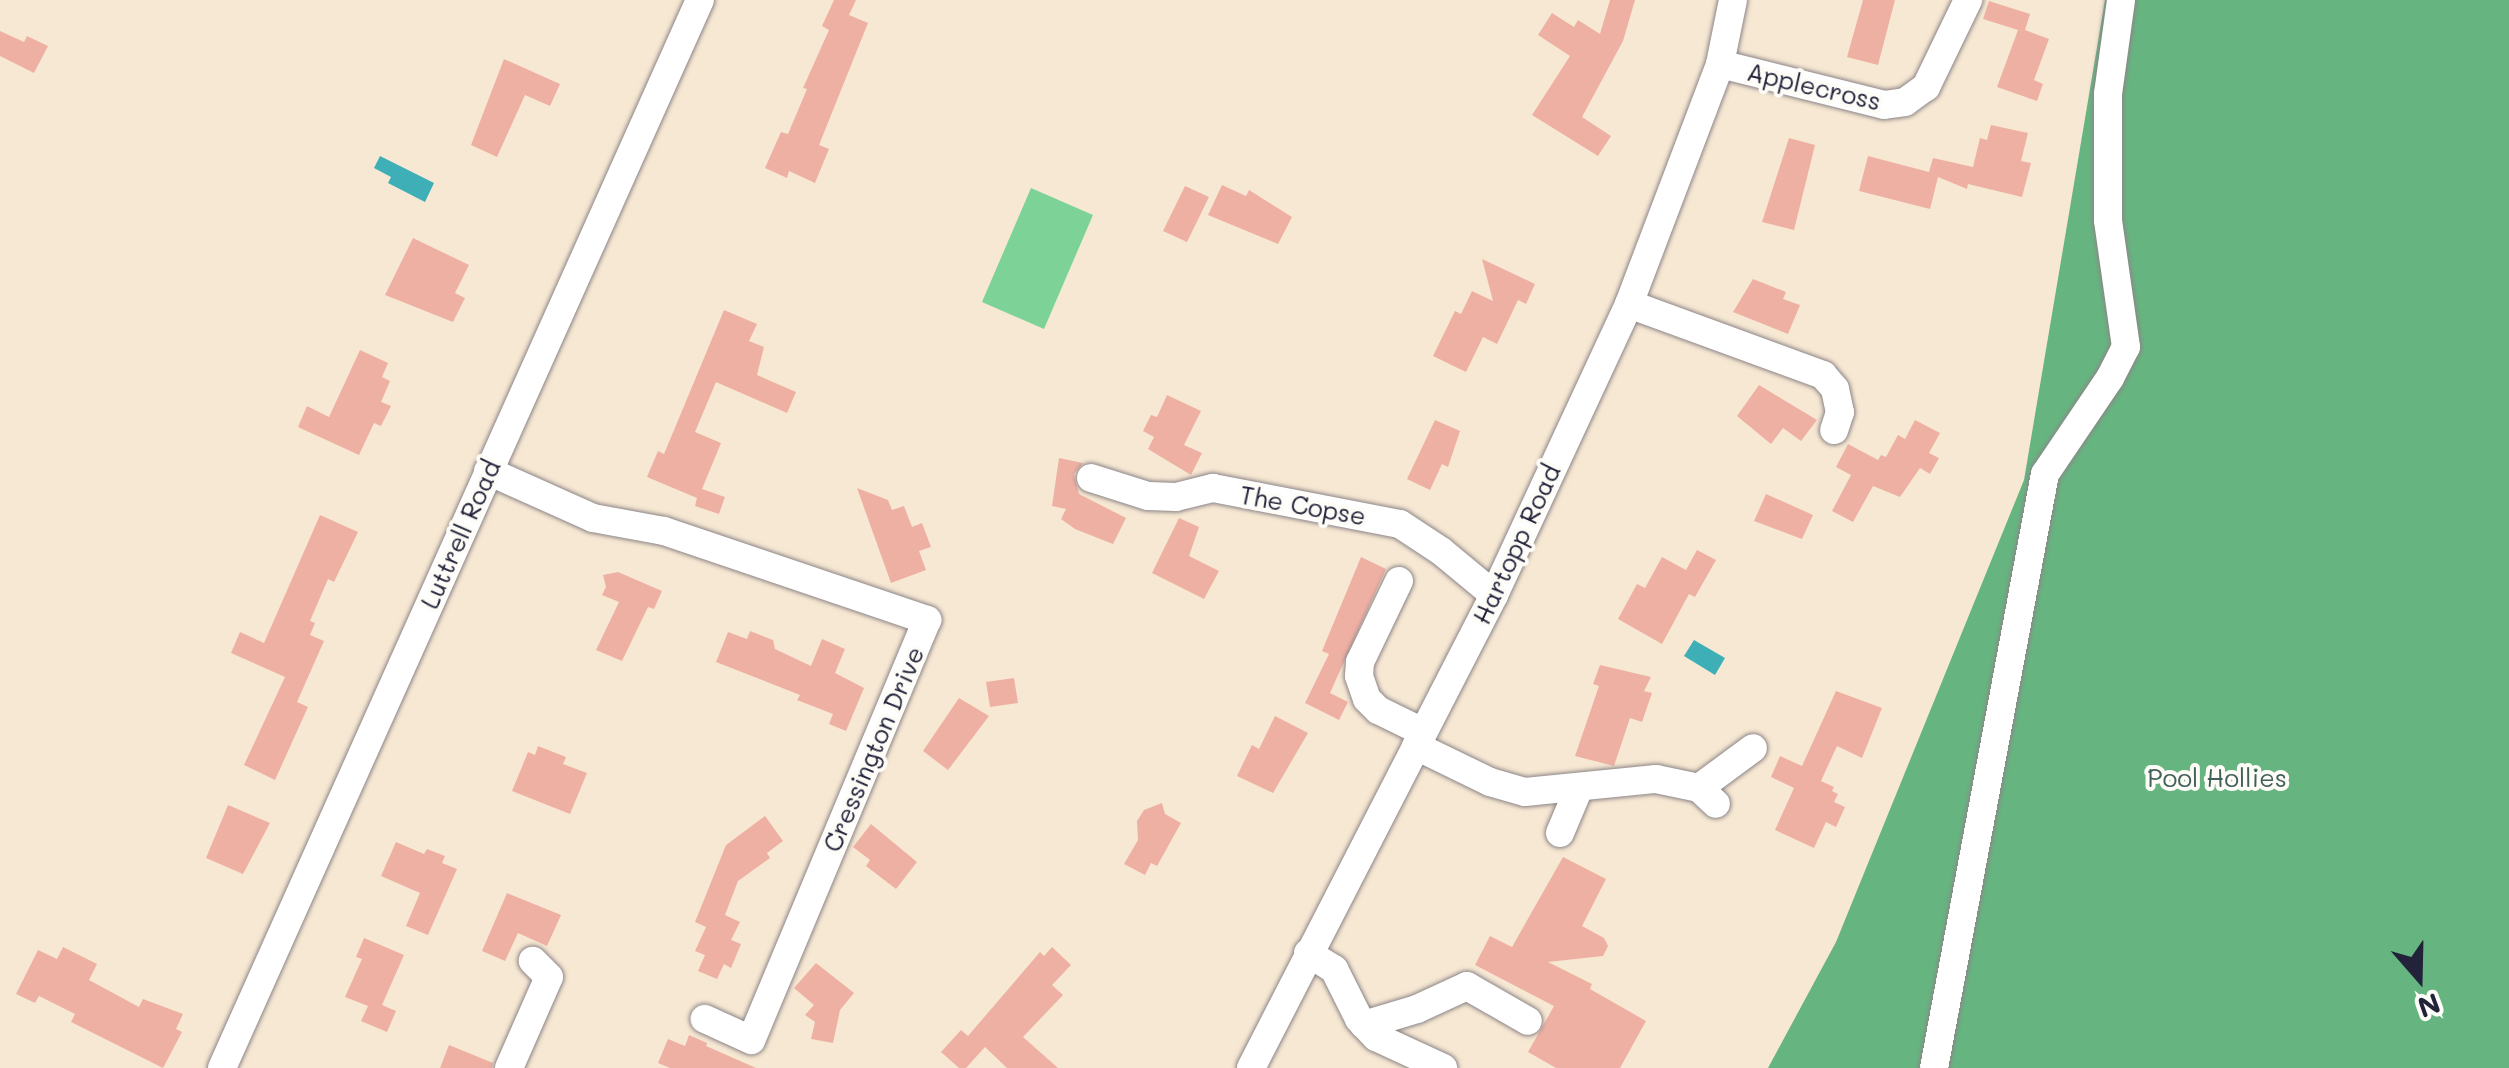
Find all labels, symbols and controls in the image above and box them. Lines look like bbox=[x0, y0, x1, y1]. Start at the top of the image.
street label: Applecross bbox=[1744, 56, 1884, 116]
street label: Luttrell Road bbox=[414, 455, 506, 613]
street label: Hartopp Road bbox=[1466, 459, 1566, 629]
street label: The Copse bbox=[1238, 479, 1368, 531]
street label: Cressington Drive bbox=[816, 642, 930, 856]
park label: Pool Hollies bbox=[2147, 762, 2287, 792]
north arrow bbox=[2369, 928, 2469, 1028]
text: N bbox=[2413, 986, 2445, 1027]

